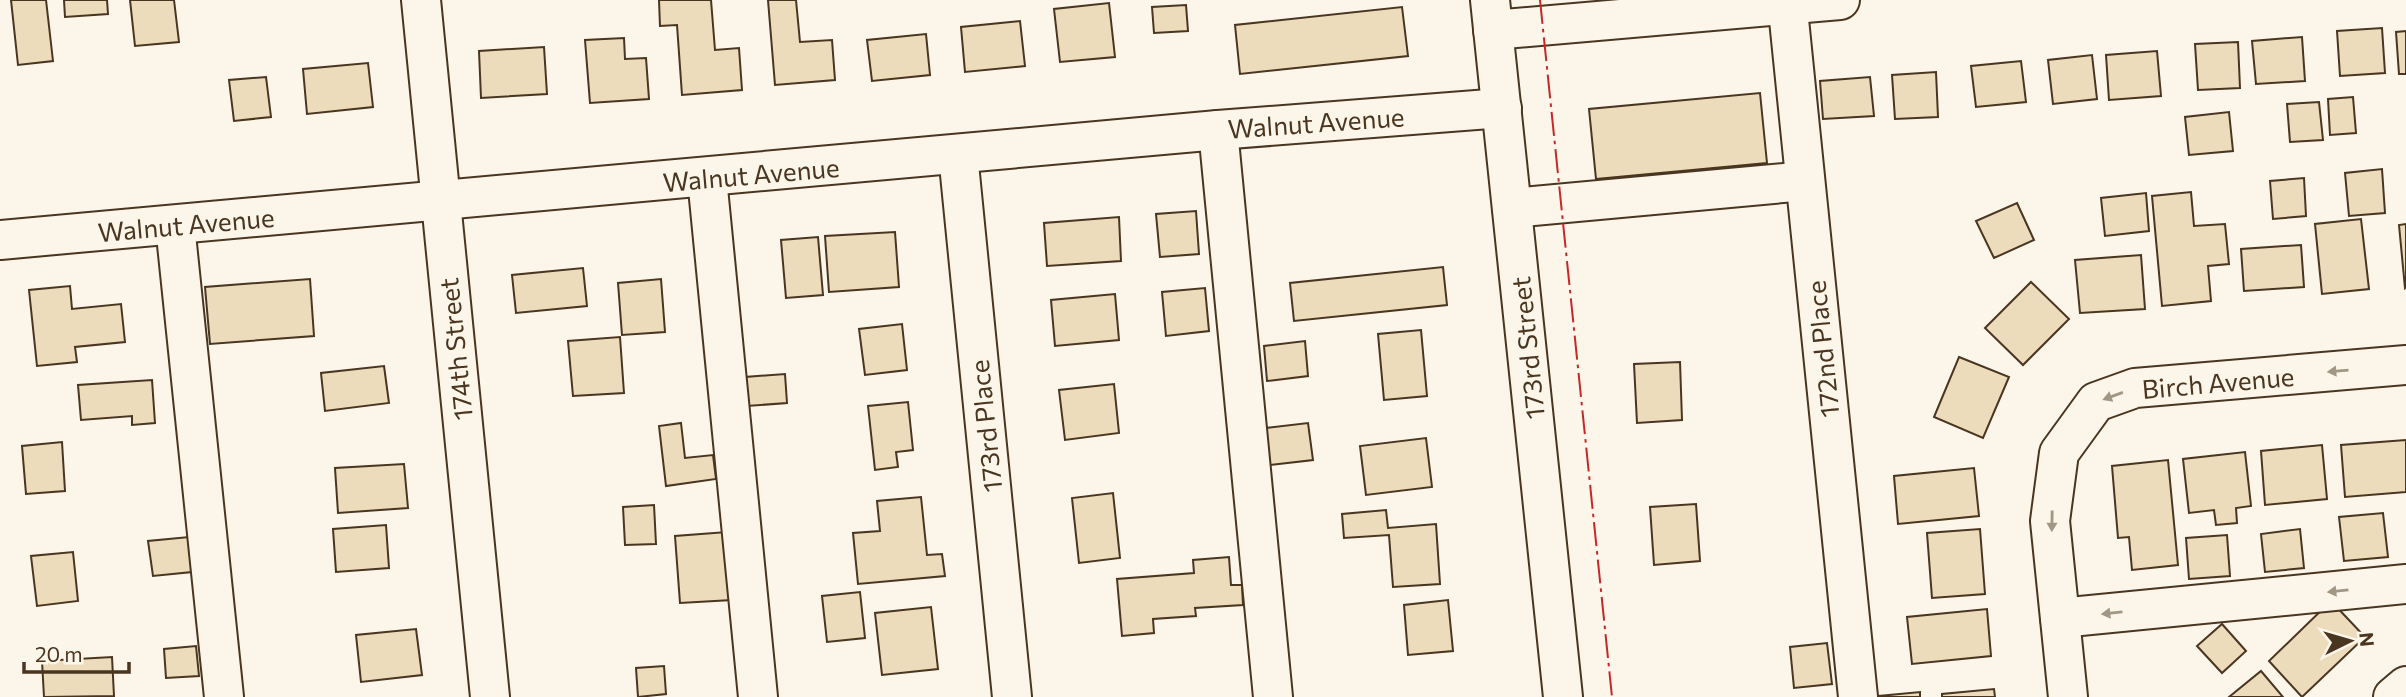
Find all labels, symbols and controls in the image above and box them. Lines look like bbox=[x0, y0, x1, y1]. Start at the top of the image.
street label: Walnut Avenue bbox=[1227, 100, 1405, 144]
street label: Walnut Avenue bbox=[661, 151, 841, 197]
street label: Walnut Avenue bbox=[96, 201, 276, 247]
street label: 173rd Street bbox=[1504, 275, 1550, 421]
street label: 174th Street bbox=[432, 276, 478, 422]
street label: 172nd Place bbox=[1799, 279, 1845, 419]
street label: 173rd Place bbox=[963, 358, 1007, 494]
street label: Birch Avenue bbox=[2141, 360, 2295, 404]
one-way arrow bbox=[2327, 366, 2349, 377]
one-way arrow bbox=[2102, 391, 2123, 402]
one-way arrow bbox=[2046, 510, 2058, 532]
one-way arrow bbox=[2327, 585, 2349, 596]
north arrow bbox=[2315, 606, 2385, 676]
one-way arrow bbox=[2101, 608, 2123, 619]
scale bar bbox=[24, 630, 130, 674]
text: N bbox=[2355, 631, 2380, 648]
text: 20 m bbox=[35, 641, 83, 666]

